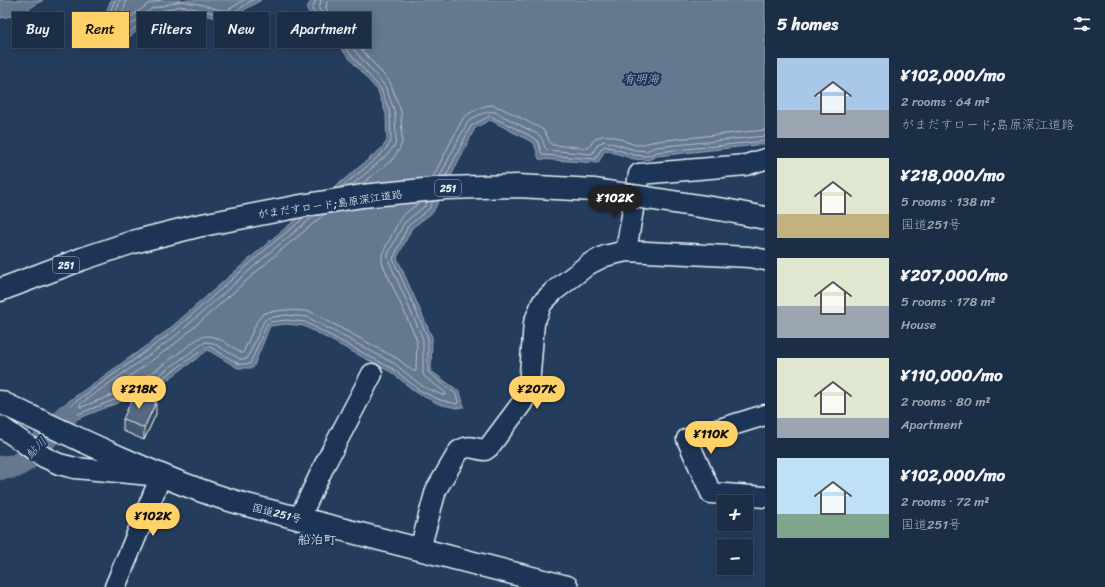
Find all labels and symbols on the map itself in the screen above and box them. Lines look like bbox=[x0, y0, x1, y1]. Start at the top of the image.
water label: 有明海 bbox=[623, 68, 660, 90]
road number: 251 bbox=[435, 180, 461, 196]
street label: がまだすロード;島原深江道路 bbox=[256, 185, 404, 224]
pin: ¥102K bbox=[587, 185, 643, 219]
road number: 251 bbox=[53, 257, 79, 273]
pin: ¥218K bbox=[111, 376, 167, 410]
pin: ¥207K bbox=[509, 376, 565, 410]
pin: ¥110K bbox=[683, 421, 739, 455]
water label: 鮎川 bbox=[20, 432, 52, 464]
street label: 国道251号 bbox=[250, 498, 304, 529]
pin: ¥102K bbox=[125, 503, 181, 537]
district label: 船泊町 bbox=[297, 528, 337, 551]

